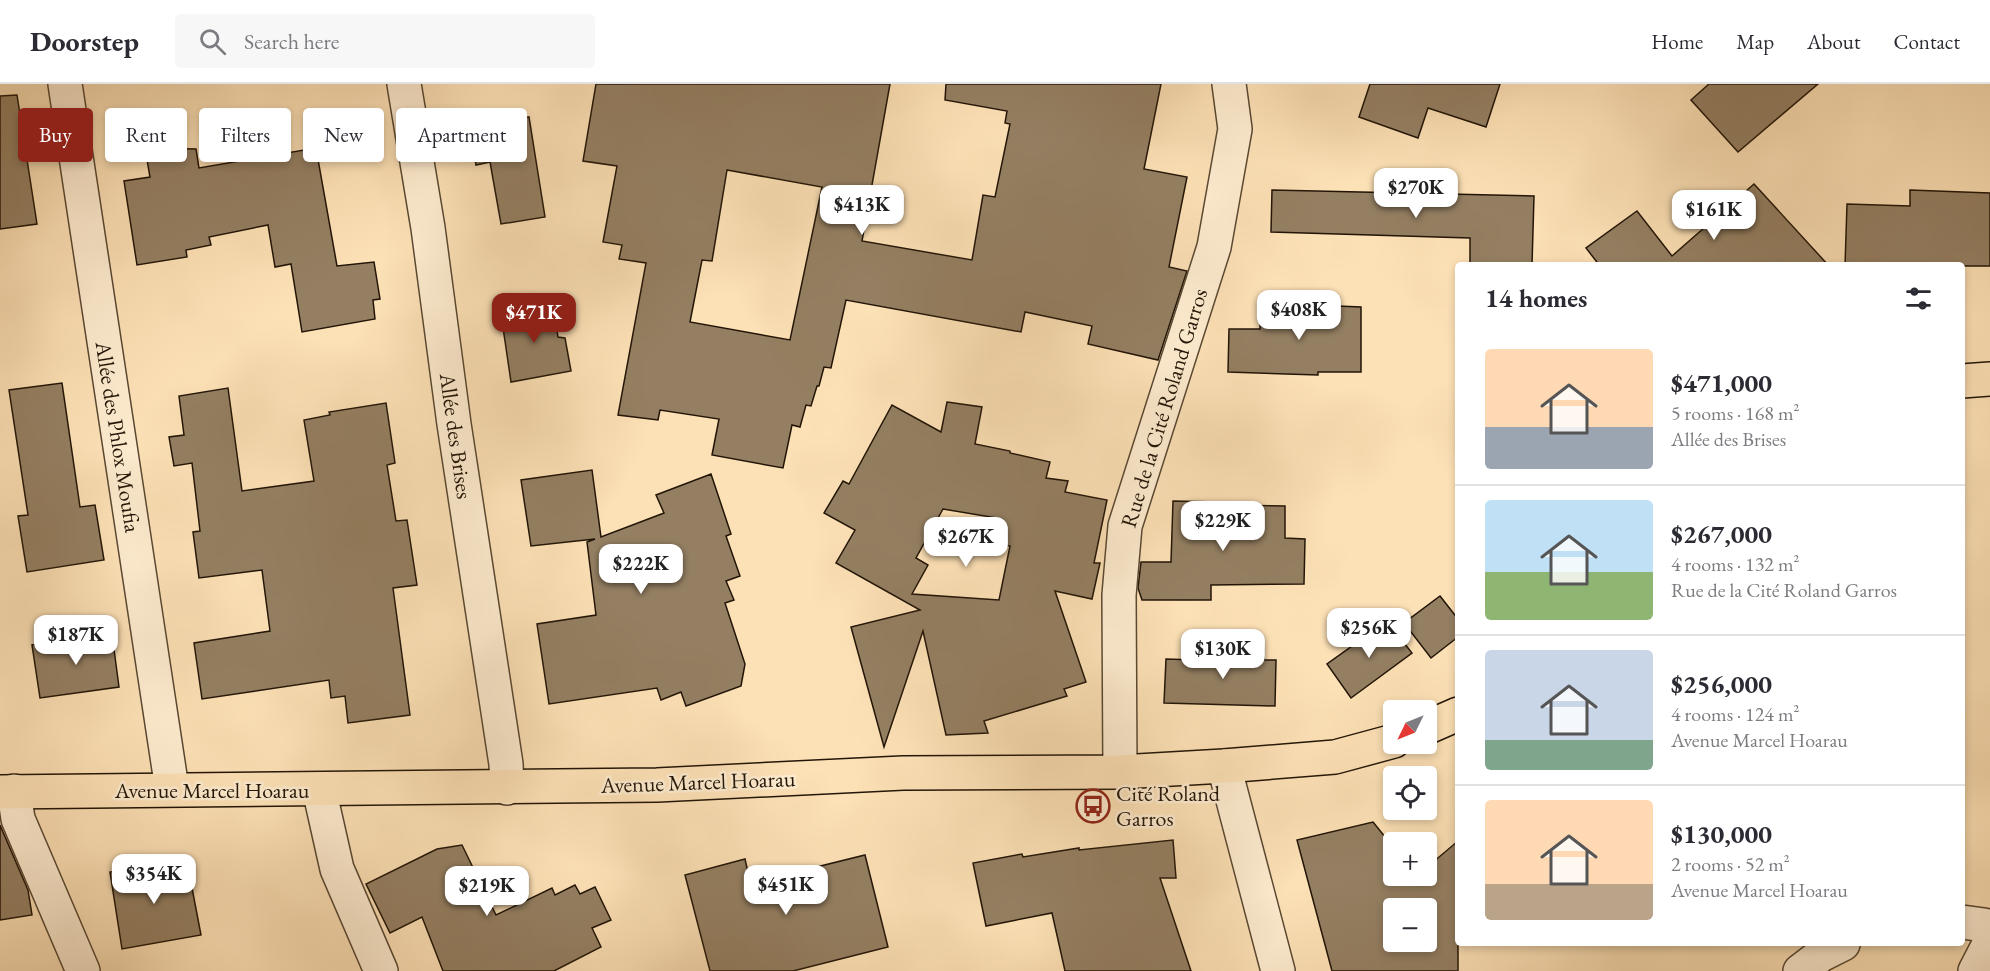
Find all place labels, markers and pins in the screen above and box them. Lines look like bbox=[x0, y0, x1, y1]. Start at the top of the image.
pin: $270K bbox=[1374, 168, 1458, 219]
pin: $413K bbox=[820, 185, 904, 236]
pin: $161K bbox=[1672, 190, 1756, 241]
pin: $408K bbox=[1257, 290, 1341, 341]
pin: $471K bbox=[492, 293, 576, 344]
pin: $229K bbox=[1181, 501, 1265, 552]
pin: $267K bbox=[924, 517, 1008, 568]
pin: $222K bbox=[599, 544, 683, 595]
pin: $256K bbox=[1327, 608, 1411, 659]
pin: $187K bbox=[34, 615, 118, 666]
pin: $130K bbox=[1181, 629, 1265, 680]
place label: Cité Roland Garros bbox=[1116, 779, 1221, 833]
bus stop icon: Cité Roland Garros bbox=[1075, 788, 1111, 824]
pin: $354K bbox=[112, 854, 196, 905]
pin: $451K bbox=[744, 865, 828, 916]
pin: $219K bbox=[445, 866, 529, 917]

